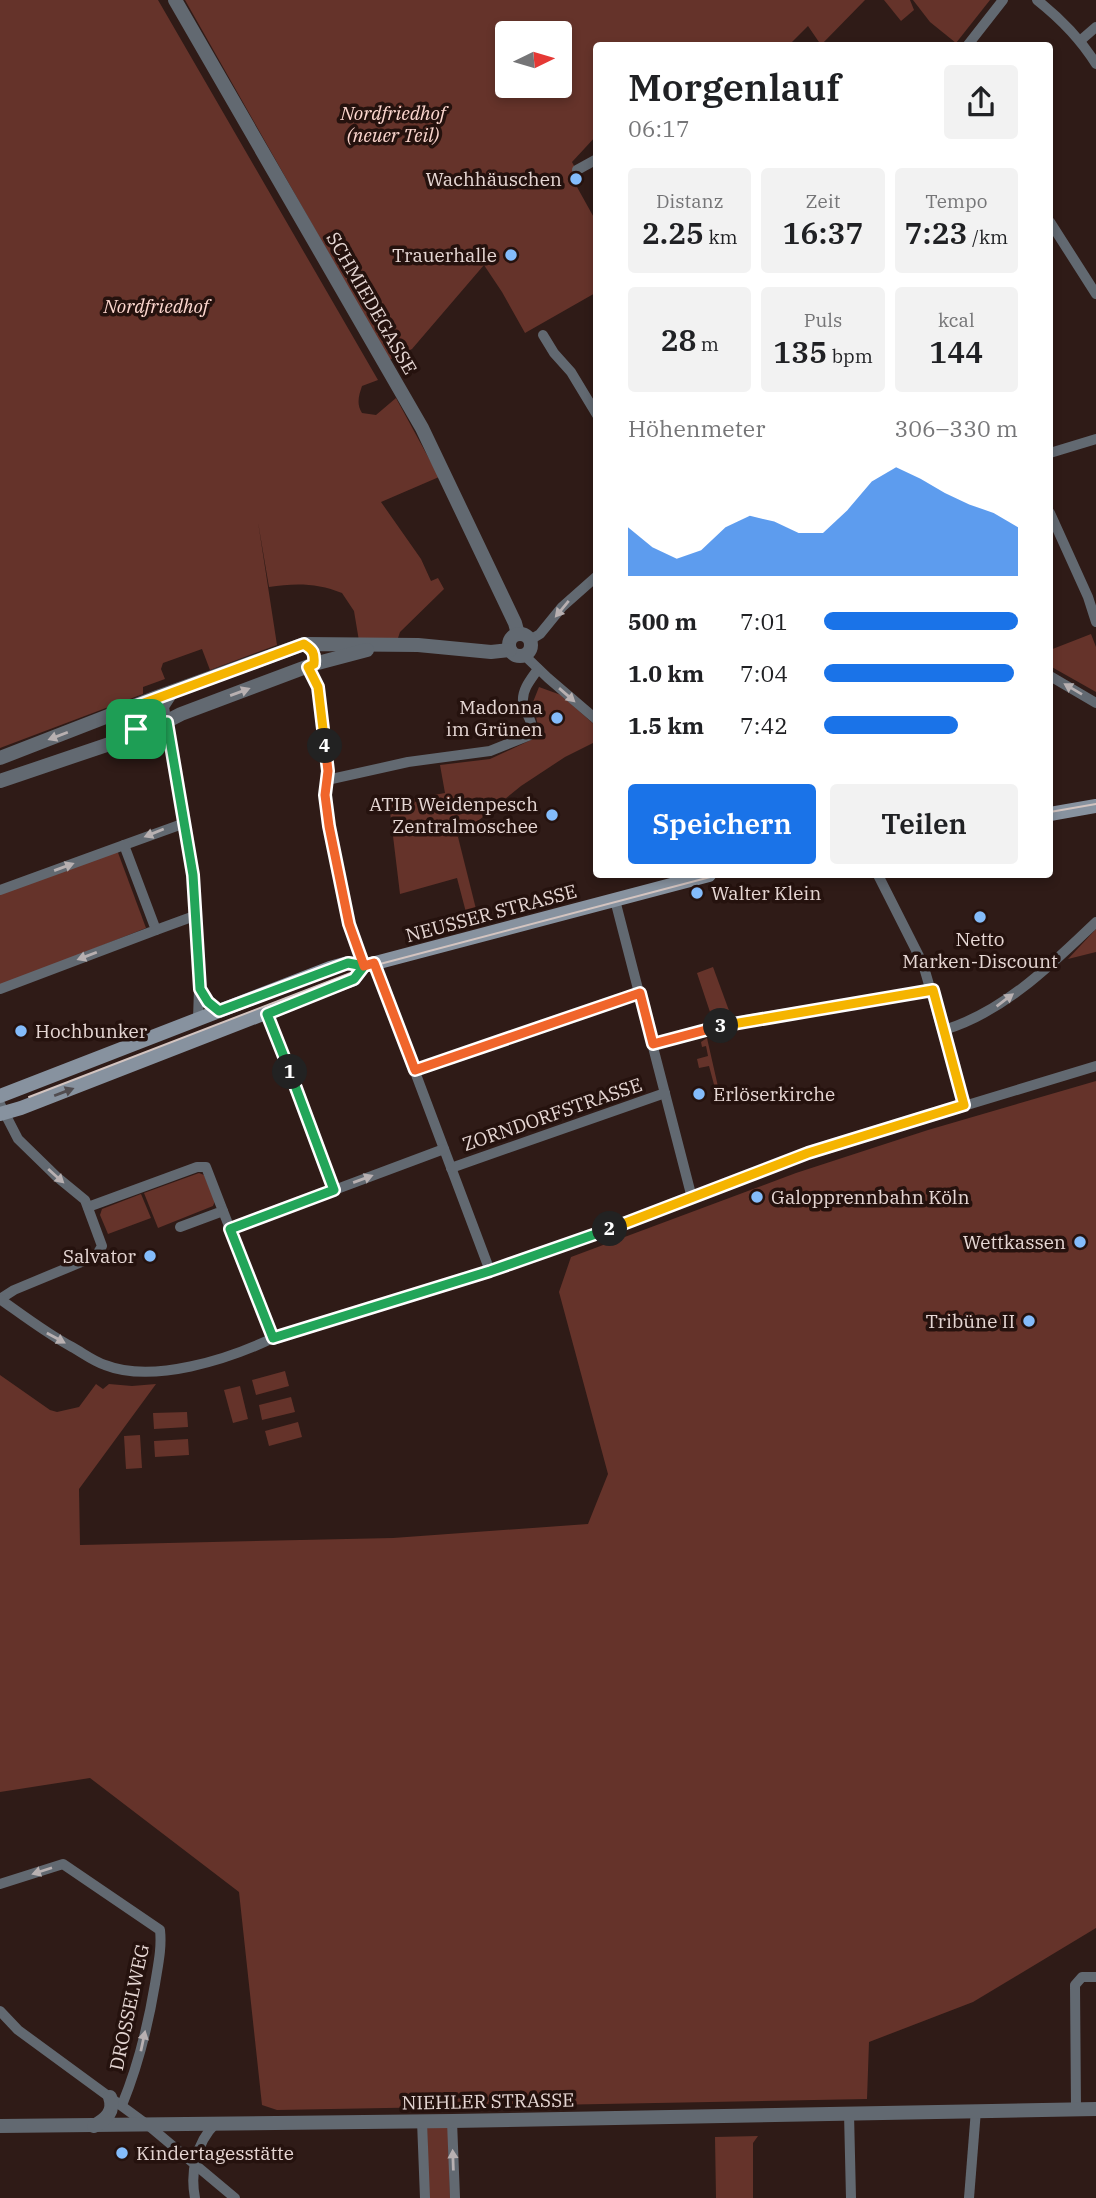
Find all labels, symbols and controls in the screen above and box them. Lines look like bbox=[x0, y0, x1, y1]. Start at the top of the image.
north arrow bbox=[495, 21, 572, 98]
map controls bbox=[495, 21, 572, 98]
text: Morgenlauf bbox=[628, 62, 841, 111]
button: share bbox=[944, 65, 1018, 139]
park label: Nordfriedhof (neuer Teil) bbox=[339, 101, 449, 147]
text: 06:17 bbox=[628, 113, 690, 143]
place label: Wachhäuschen bbox=[426, 167, 562, 191]
marker: Wachhäuschen bbox=[568, 171, 584, 187]
text: Distanz bbox=[656, 189, 723, 213]
text: Zeit bbox=[806, 189, 840, 213]
text: Tempo bbox=[925, 189, 988, 213]
text: 2.25 bbox=[642, 213, 704, 252]
text: 16:37 bbox=[783, 213, 863, 252]
text: 7:23 bbox=[905, 213, 968, 252]
text: km bbox=[704, 225, 738, 249]
text: /km bbox=[968, 225, 1008, 249]
street label: SCHMIEDEGASSE bbox=[322, 228, 422, 378]
place label: Trauerhalle bbox=[392, 243, 497, 267]
marker: Trauerhalle bbox=[503, 247, 519, 263]
park label: Nordfriedhof bbox=[102, 294, 212, 318]
text: Puls bbox=[804, 308, 842, 332]
text: kcal bbox=[938, 308, 975, 332]
text: 28 bbox=[660, 320, 696, 359]
text: m bbox=[696, 332, 719, 356]
text: 135 bbox=[773, 332, 827, 371]
text: 144 bbox=[929, 332, 983, 371]
text: bpm bbox=[827, 344, 873, 368]
text: Höhenmeter bbox=[628, 413, 765, 443]
text: 306–330 m bbox=[894, 413, 1018, 443]
one-way arrow bbox=[554, 600, 570, 618]
text: 500 m bbox=[628, 606, 697, 636]
text: 7:01 bbox=[740, 606, 788, 636]
text: 1.0 km bbox=[628, 658, 704, 688]
text: 7:04 bbox=[740, 658, 788, 688]
one-way arrow bbox=[1064, 683, 1083, 696]
one-way arrow bbox=[229, 686, 250, 697]
one-way arrow bbox=[558, 687, 576, 703]
place label: Madonna im Grünen bbox=[446, 695, 543, 741]
pin bbox=[106, 699, 166, 759]
icon: arrive bbox=[117, 710, 155, 748]
marker: Madonna im Grünen bbox=[549, 710, 565, 726]
text: 1.5 km bbox=[628, 710, 704, 740]
text: 7:42 bbox=[740, 710, 788, 740]
pin: 4 bbox=[308, 728, 342, 764]
one-way arrow bbox=[48, 730, 69, 741]
text: 4 bbox=[319, 733, 330, 757]
button: Speichern bbox=[628, 784, 816, 864]
button: Teilen bbox=[830, 784, 1018, 864]
place label: ATIB Weidenpesch Zentralmoschee bbox=[369, 792, 538, 838]
marker: ATIB Weidenpesch Zentralmoschee bbox=[544, 807, 560, 823]
one-way arrow bbox=[144, 828, 165, 839]
one-way arrow bbox=[54, 861, 75, 872]
street label: NEUSSER STRASSE bbox=[403, 879, 579, 947]
place label: Walter Klein bbox=[711, 881, 822, 905]
marker: Walter Klein bbox=[689, 885, 705, 901]
marker: Netto Marken-Discount bbox=[972, 909, 988, 925]
place label: Netto Marken-Discount bbox=[902, 927, 1058, 973]
one-way arrow bbox=[77, 950, 98, 961]
one-way arrow bbox=[996, 993, 1014, 1007]
pin: 3 bbox=[704, 1009, 738, 1044]
text: 3 bbox=[715, 1013, 726, 1037]
place label: Hochbunker bbox=[35, 1019, 148, 1043]
marker: Hochbunker bbox=[13, 1023, 29, 1039]
pin: 1 bbox=[272, 1054, 308, 1090]
text: 1 bbox=[284, 1059, 295, 1083]
street label: ZORNDORFSTRASSE bbox=[459, 1072, 645, 1156]
place label: Erlöserkirche bbox=[713, 1082, 835, 1106]
one-way arrow bbox=[54, 1086, 75, 1097]
marker: Erlöserkirche bbox=[691, 1086, 707, 1102]
one-way arrow bbox=[47, 1168, 64, 1184]
one-way arrow bbox=[352, 1173, 373, 1184]
place label: Galopprennbahn Köln bbox=[771, 1185, 970, 1209]
marker: Galopprennbahn Köln bbox=[749, 1189, 765, 1205]
pin: 2 bbox=[592, 1212, 628, 1246]
text: 2 bbox=[604, 1216, 615, 1240]
place label: Wettkassen bbox=[963, 1230, 1066, 1254]
marker: Wettkassen bbox=[1072, 1234, 1088, 1250]
place label: Salvator bbox=[63, 1244, 137, 1268]
marker: Salvator bbox=[142, 1248, 158, 1264]
place label: Tribüne II bbox=[925, 1309, 1015, 1333]
marker: Tribüne II bbox=[1021, 1313, 1037, 1329]
one-way arrow bbox=[46, 1332, 66, 1344]
one-way arrow bbox=[31, 1866, 52, 1876]
street label: DROSSELWEG bbox=[104, 1942, 154, 2072]
one-way arrow bbox=[138, 2030, 149, 2052]
street label: NIEHLER STRASSE bbox=[401, 2087, 575, 2115]
place label: Kindertagesstätte bbox=[136, 2141, 294, 2165]
marker: Kindertagesstätte bbox=[114, 2145, 130, 2161]
one-way arrow bbox=[448, 2148, 459, 2170]

